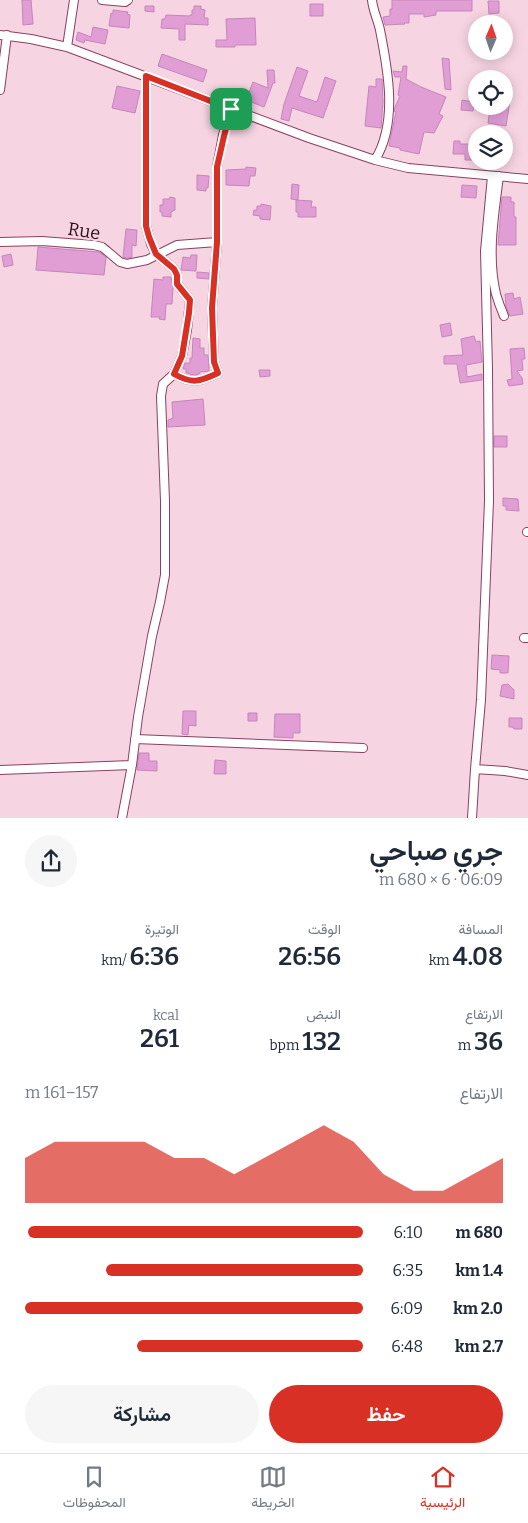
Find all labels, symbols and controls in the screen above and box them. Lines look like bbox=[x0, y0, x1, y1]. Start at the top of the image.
north arrow bbox=[468, 15, 512, 60]
map controls bbox=[468, 15, 513, 170]
button: locate bbox=[468, 70, 513, 115]
pin bbox=[210, 88, 252, 130]
icon: arrive bbox=[217, 95, 245, 123]
button: layers bbox=[468, 125, 513, 170]
street label: Rue bbox=[66, 218, 102, 244]
text: جري صباحي bbox=[369, 834, 503, 867]
button: share bbox=[25, 835, 77, 887]
text: 06:09 · 6 × 680 m bbox=[379, 870, 503, 889]
text: الوتيرة bbox=[145, 921, 179, 938]
text: الوقت bbox=[308, 921, 341, 938]
text: المسافة bbox=[459, 921, 503, 938]
text: 6:36 bbox=[129, 942, 179, 972]
text: 26:56 bbox=[278, 942, 341, 972]
text: 4.08 bbox=[453, 942, 503, 972]
text: /km bbox=[101, 952, 129, 969]
text: km bbox=[429, 952, 453, 969]
text: النبض bbox=[306, 1006, 341, 1023]
text: الارتفاع bbox=[465, 1006, 503, 1023]
text: kcal bbox=[153, 1007, 179, 1024]
text: 261 bbox=[140, 1024, 179, 1054]
text: 132 bbox=[302, 1027, 341, 1057]
text: 36 bbox=[474, 1027, 503, 1057]
text: bpm bbox=[270, 1037, 302, 1054]
text: m bbox=[458, 1037, 474, 1054]
text: 157–161 m bbox=[25, 1083, 98, 1102]
text: الارتفاع bbox=[460, 1084, 503, 1103]
text: 6:10 bbox=[393, 1223, 423, 1242]
text: 680 m bbox=[456, 1223, 503, 1242]
text: 6:35 bbox=[393, 1261, 423, 1280]
text: 1.4 km bbox=[455, 1261, 503, 1280]
text: 6:09 bbox=[391, 1299, 423, 1318]
text: 2.0 km bbox=[453, 1299, 503, 1318]
text: 6:48 bbox=[391, 1337, 423, 1356]
text: 2.7 km bbox=[455, 1337, 503, 1356]
button: مشاركة bbox=[25, 1385, 259, 1443]
button: حفظ bbox=[269, 1385, 503, 1443]
tab: المحفوظات bbox=[63, 1463, 126, 1515]
tab: الخريطة bbox=[251, 1463, 295, 1515]
tab: الرئيسية bbox=[420, 1463, 465, 1515]

